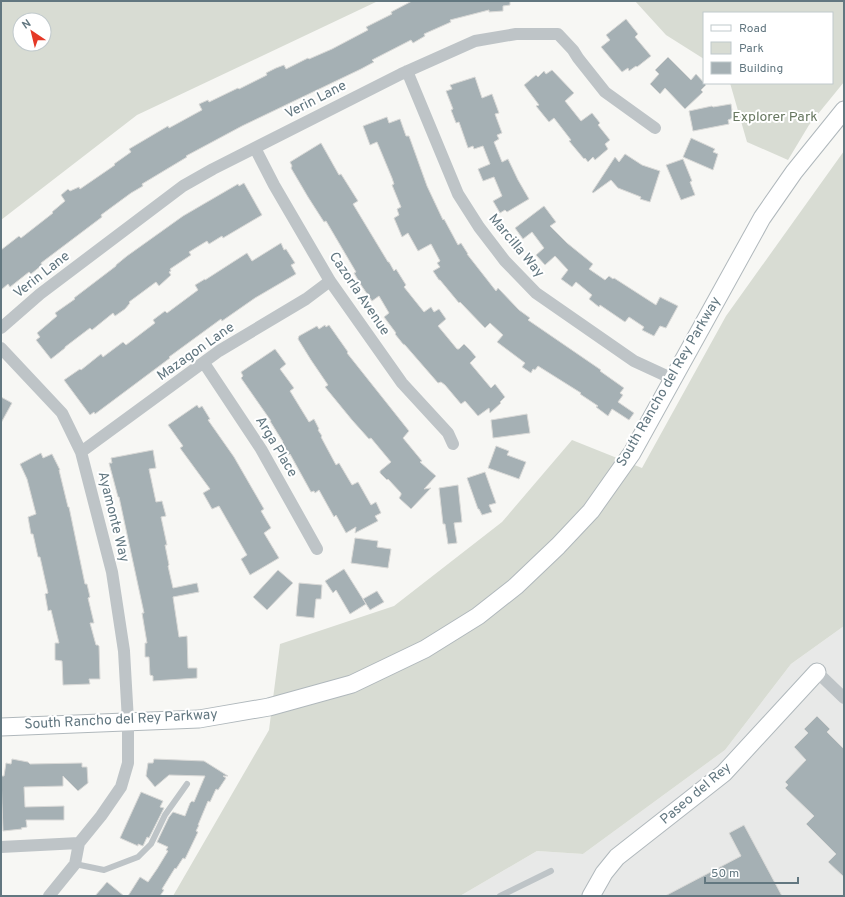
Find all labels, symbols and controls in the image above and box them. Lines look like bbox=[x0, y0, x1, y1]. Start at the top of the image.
north arrow bbox=[12, 12, 52, 52]
legend bbox=[703, 12, 833, 84]
text: N bbox=[20, 17, 34, 33]
text: Road bbox=[739, 21, 767, 37]
text: Park bbox=[739, 41, 764, 57]
text: Building bbox=[739, 61, 783, 77]
street label: Verin Lane bbox=[282, 77, 350, 123]
park label: Explorer Park bbox=[732, 109, 818, 126]
street label: Marcilla Way bbox=[484, 211, 548, 281]
street label: Verin Lane bbox=[11, 248, 73, 302]
street label: Cazorla Avenue bbox=[325, 249, 393, 339]
street label: South Rancho del Rey Parkway bbox=[613, 294, 725, 470]
street label: Mazagon Lane bbox=[154, 319, 238, 385]
street label: Arga Place bbox=[251, 413, 301, 481]
street label: Ayamonte Way bbox=[94, 470, 132, 564]
street label: South Rancho del Rey Parkway bbox=[24, 706, 218, 734]
street label: Paseo del Rey bbox=[657, 759, 735, 829]
scale bar bbox=[705, 859, 798, 885]
text: 50 m bbox=[711, 866, 739, 882]

